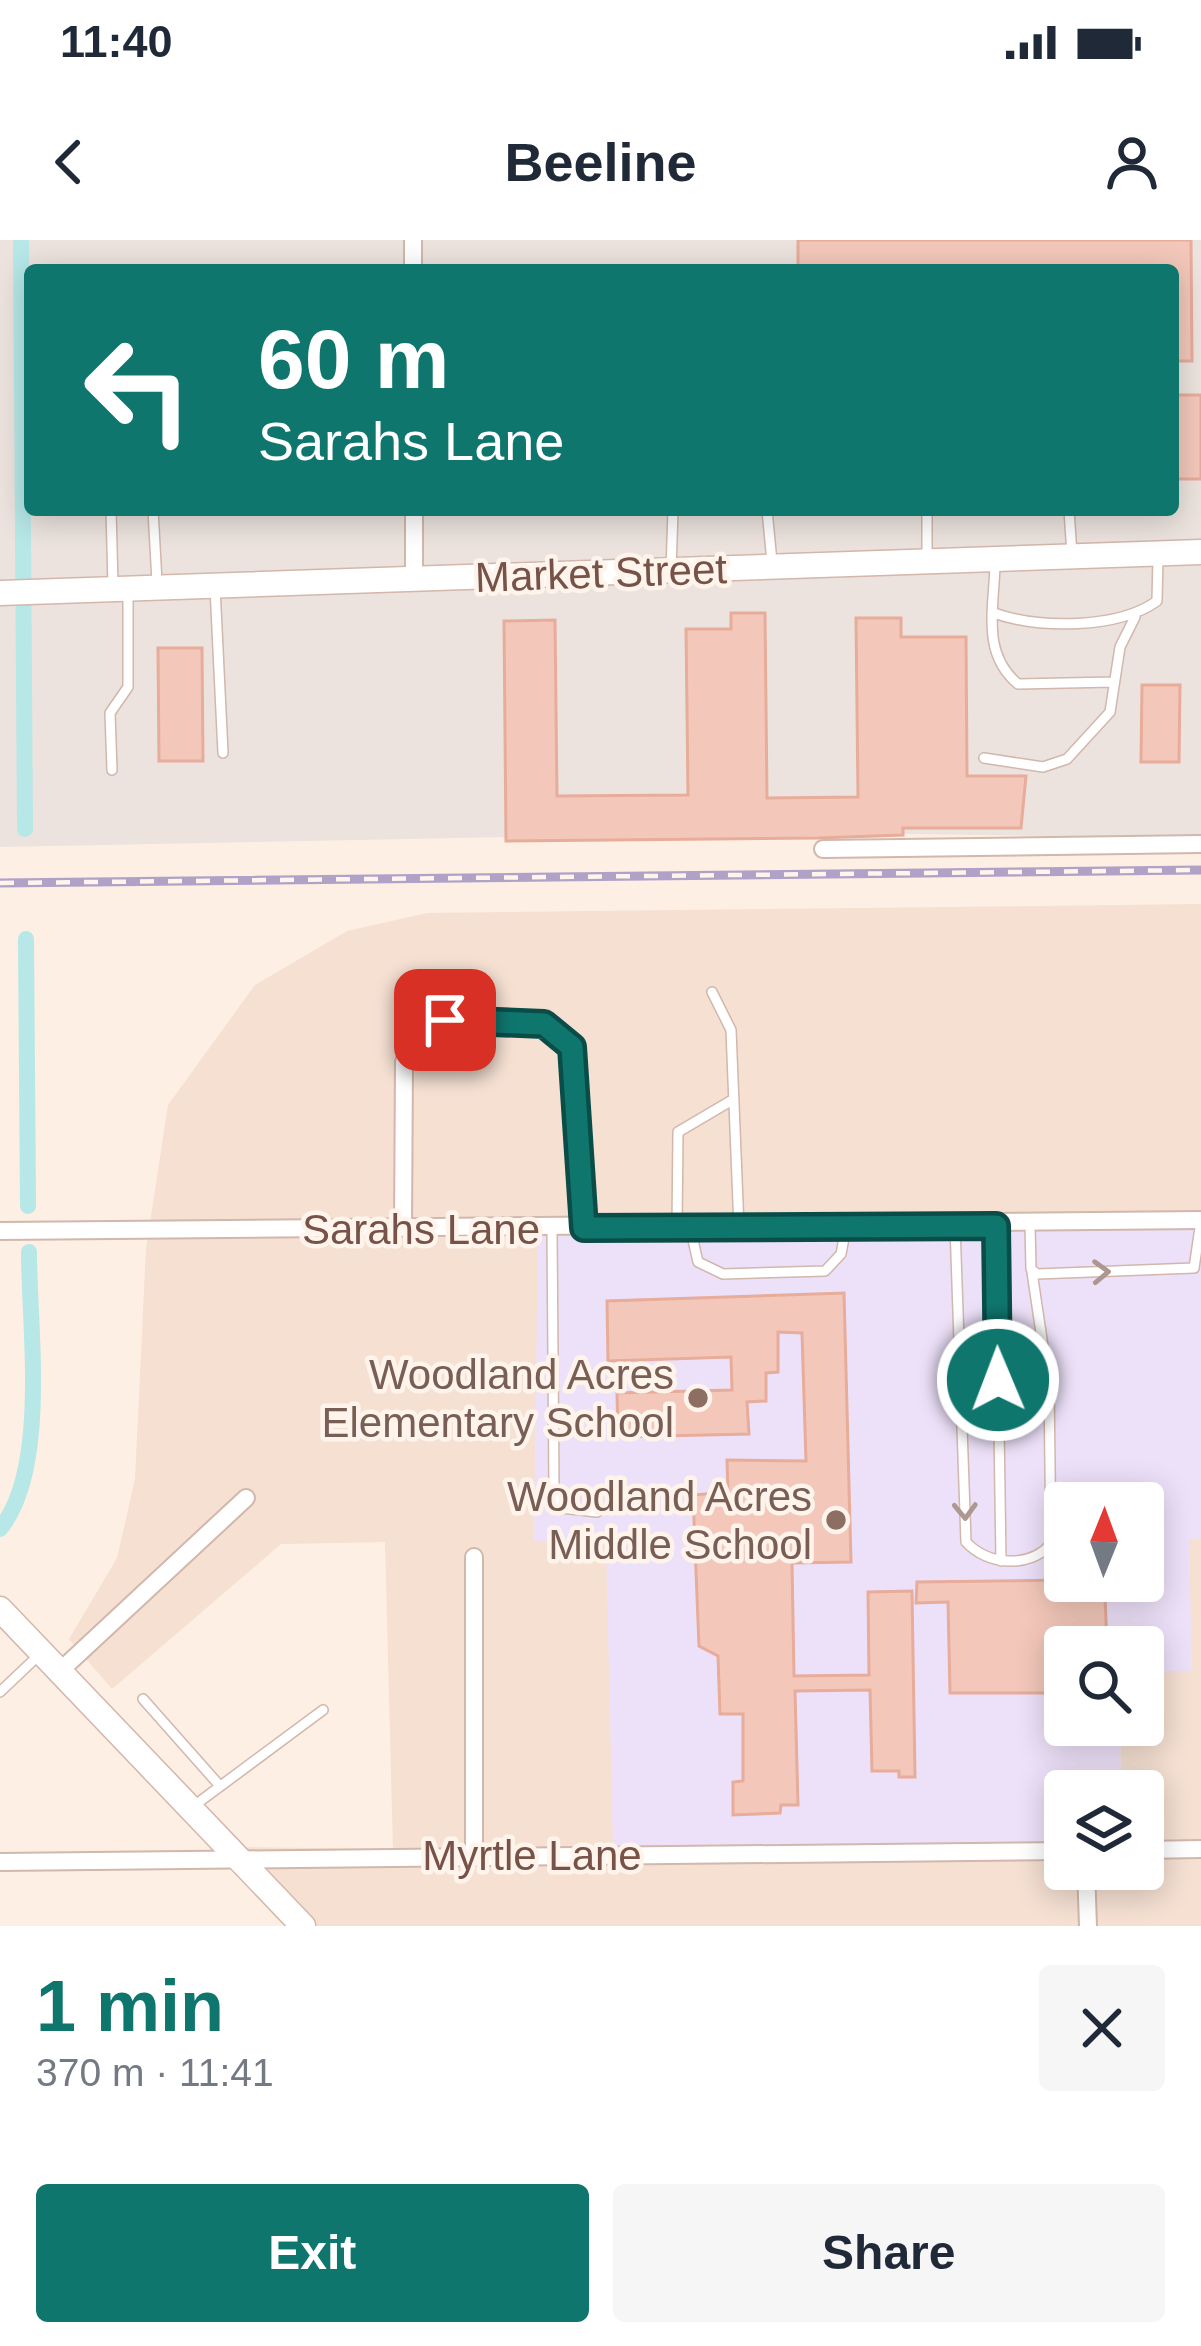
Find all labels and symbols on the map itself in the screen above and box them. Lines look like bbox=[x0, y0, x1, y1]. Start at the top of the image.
street label: Market Street bbox=[474, 545, 728, 601]
pin bbox=[394, 969, 496, 1071]
street label: Sarahs Lane bbox=[302, 1206, 540, 1253]
one-way arrow bbox=[1092, 1259, 1111, 1285]
position arrow bbox=[935, 1317, 1061, 1443]
place label: Woodland Acres Elementary School bbox=[321, 1351, 674, 1446]
marker: Woodland Acres Elementary School bbox=[685, 1385, 711, 1411]
place label: Woodland Acres Middle School bbox=[507, 1473, 812, 1568]
north arrow bbox=[1044, 1482, 1164, 1602]
one-way arrow bbox=[951, 1502, 977, 1521]
marker: Woodland Acres Middle School bbox=[823, 1507, 849, 1533]
street label: Myrtle Lane bbox=[422, 1832, 642, 1879]

